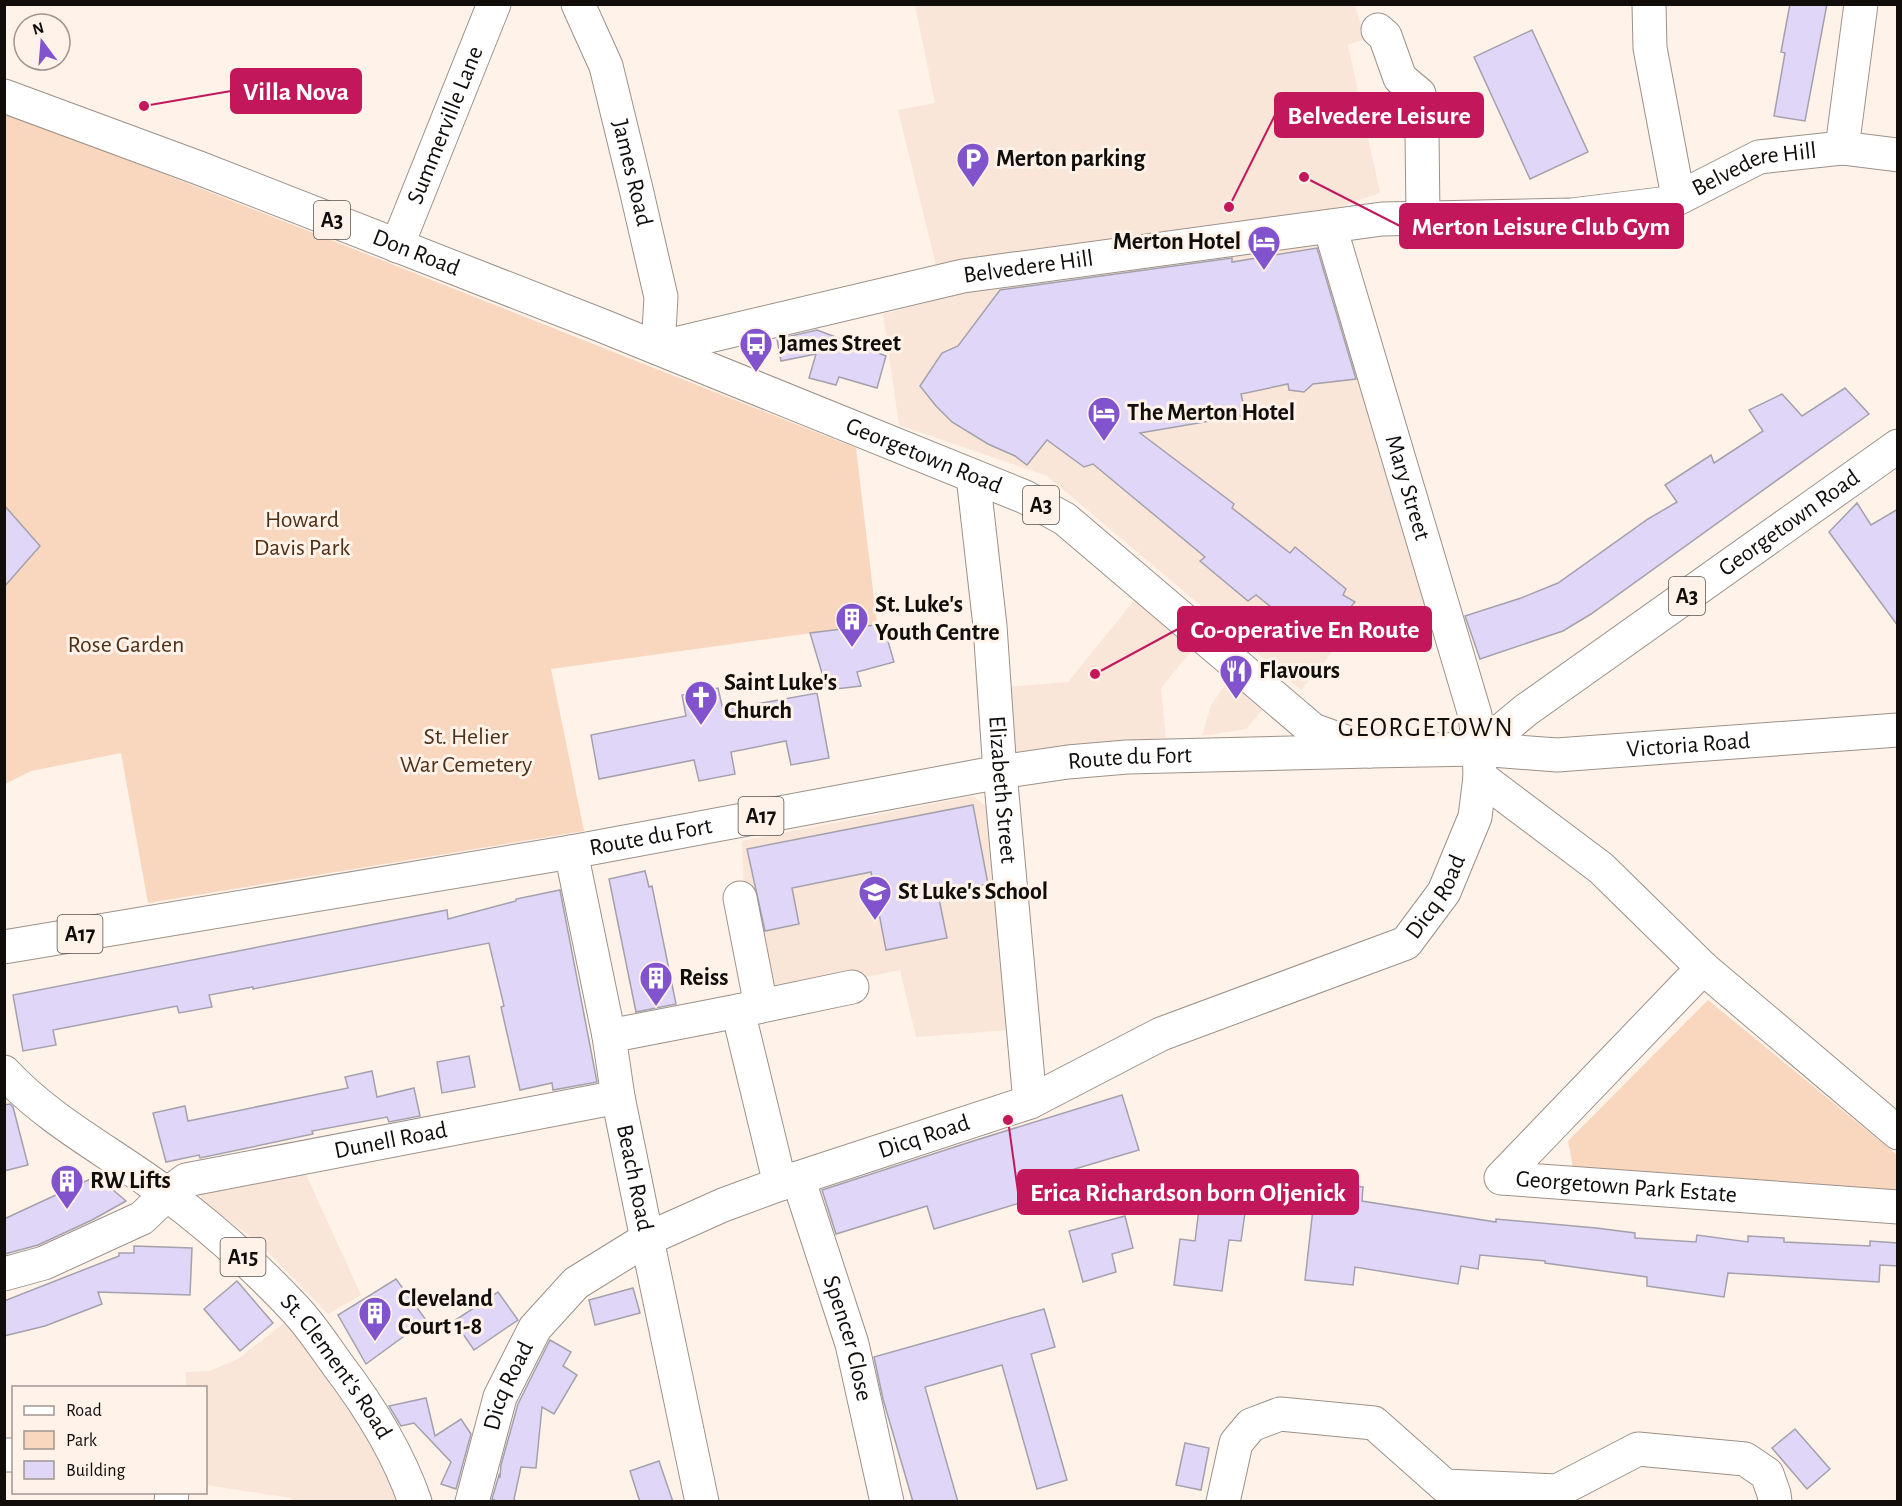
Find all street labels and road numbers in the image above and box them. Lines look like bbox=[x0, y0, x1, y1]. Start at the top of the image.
street label: Summerville Lane bbox=[403, 43, 488, 208]
street label: James Road bbox=[608, 117, 656, 228]
street label: Belvedere Hill bbox=[1688, 139, 1818, 201]
road number: A3 bbox=[314, 201, 350, 239]
street label: Don Road bbox=[369, 225, 463, 281]
street label: Belvedere Hill bbox=[962, 246, 1095, 288]
street label: Georgetown Road bbox=[842, 414, 1006, 498]
street label: Mary Street bbox=[1381, 432, 1435, 543]
street label: Georgetown Road bbox=[1715, 465, 1864, 581]
road number: A3 bbox=[1023, 486, 1059, 524]
road number: A3 bbox=[1669, 577, 1705, 615]
street label: Elizabeth Street bbox=[984, 715, 1020, 865]
street label: Victoria Road bbox=[1626, 729, 1751, 762]
street label: Route du Fort bbox=[1067, 743, 1192, 774]
road number: A17 bbox=[738, 797, 783, 835]
street label: Route du Fort bbox=[588, 814, 714, 860]
street label: Dicq Road bbox=[1401, 851, 1470, 944]
road number: A17 bbox=[58, 915, 103, 953]
street label: Dicq Road bbox=[875, 1111, 973, 1163]
street label: Dunell Road bbox=[332, 1118, 449, 1163]
street label: Beach Road bbox=[612, 1122, 657, 1233]
street label: Georgetown Park Estate bbox=[1515, 1167, 1738, 1207]
road number: A15 bbox=[220, 1238, 266, 1276]
street label: Spencer Close bbox=[819, 1273, 876, 1403]
street label: St. Clement's Road bbox=[276, 1289, 396, 1443]
street label: Dicq Road bbox=[480, 1338, 538, 1433]

